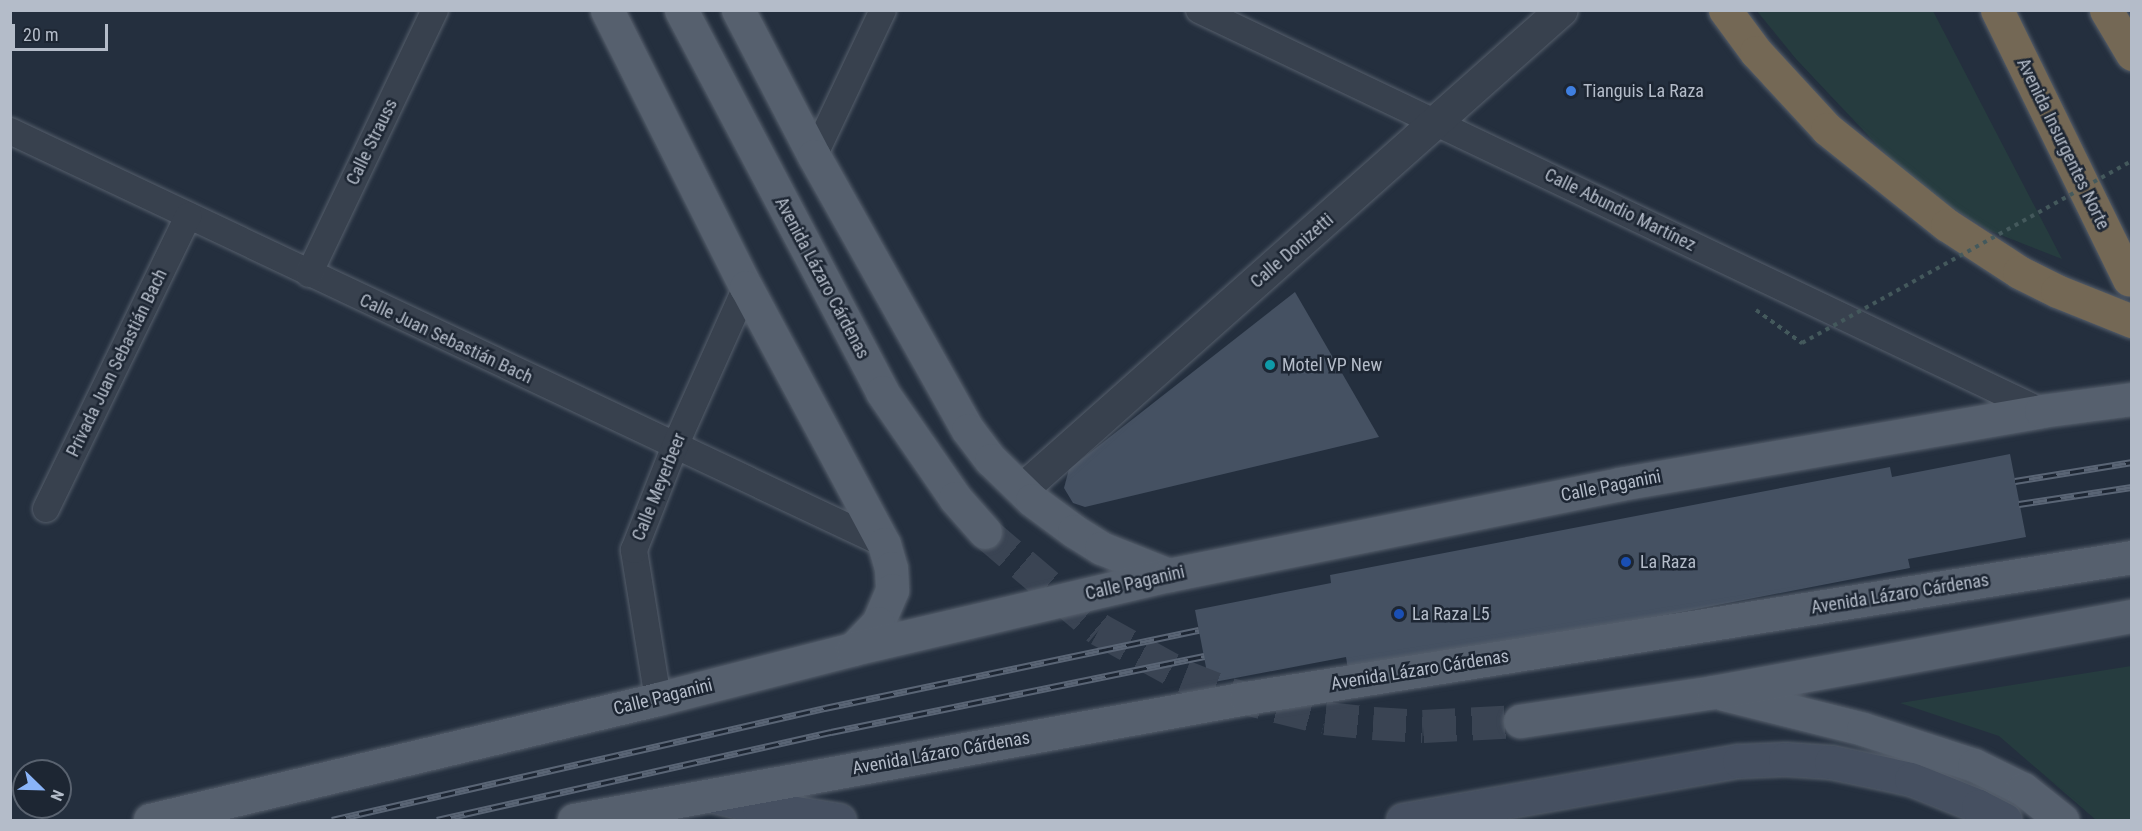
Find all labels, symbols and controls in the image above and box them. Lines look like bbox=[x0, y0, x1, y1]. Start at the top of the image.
scale bar bbox=[15, 12, 111, 50]
text: 20 m bbox=[23, 24, 58, 45]
street label: Avenida Insurgentes Norte bbox=[2012, 55, 2114, 233]
place label: Tianguis La Raza bbox=[1583, 80, 1704, 102]
marker: Tianguis La Raza bbox=[1564, 84, 1578, 98]
street label: Calle Strauss bbox=[342, 95, 402, 189]
street label: Calle Abundio Martínez bbox=[1541, 164, 1699, 256]
street label: Avenida Lázaro Cárdenas bbox=[770, 194, 874, 362]
street label: Calle Donizetti bbox=[1246, 209, 1338, 293]
street label: Privada Juan Sebastián Bach bbox=[62, 266, 172, 460]
street label: Calle Juan Sebastián Bach bbox=[356, 289, 536, 389]
place label: Motel VP New bbox=[1282, 354, 1382, 376]
marker: Motel VP New bbox=[1263, 358, 1277, 372]
street label: Calle Meyerbeer bbox=[628, 430, 690, 544]
street label: Calle Paganini bbox=[1559, 466, 1663, 506]
place label: La Raza bbox=[1640, 551, 1696, 573]
marker: La Raza bbox=[1617, 553, 1635, 571]
street label: Calle Paganini bbox=[1083, 561, 1187, 605]
street label: Avenida Lázaro Cárdenas bbox=[1810, 569, 1990, 619]
place label: La Raza L5 bbox=[1412, 603, 1490, 625]
marker: La Raza L5 bbox=[1390, 605, 1408, 623]
street label: Avenida Lázaro Cárdenas bbox=[1330, 645, 1510, 695]
street label: Calle Paganini bbox=[611, 674, 715, 720]
street label: Avenida Lázaro Cárdenas bbox=[851, 727, 1031, 779]
north arrow bbox=[12, 759, 72, 819]
text: N bbox=[47, 787, 68, 804]

